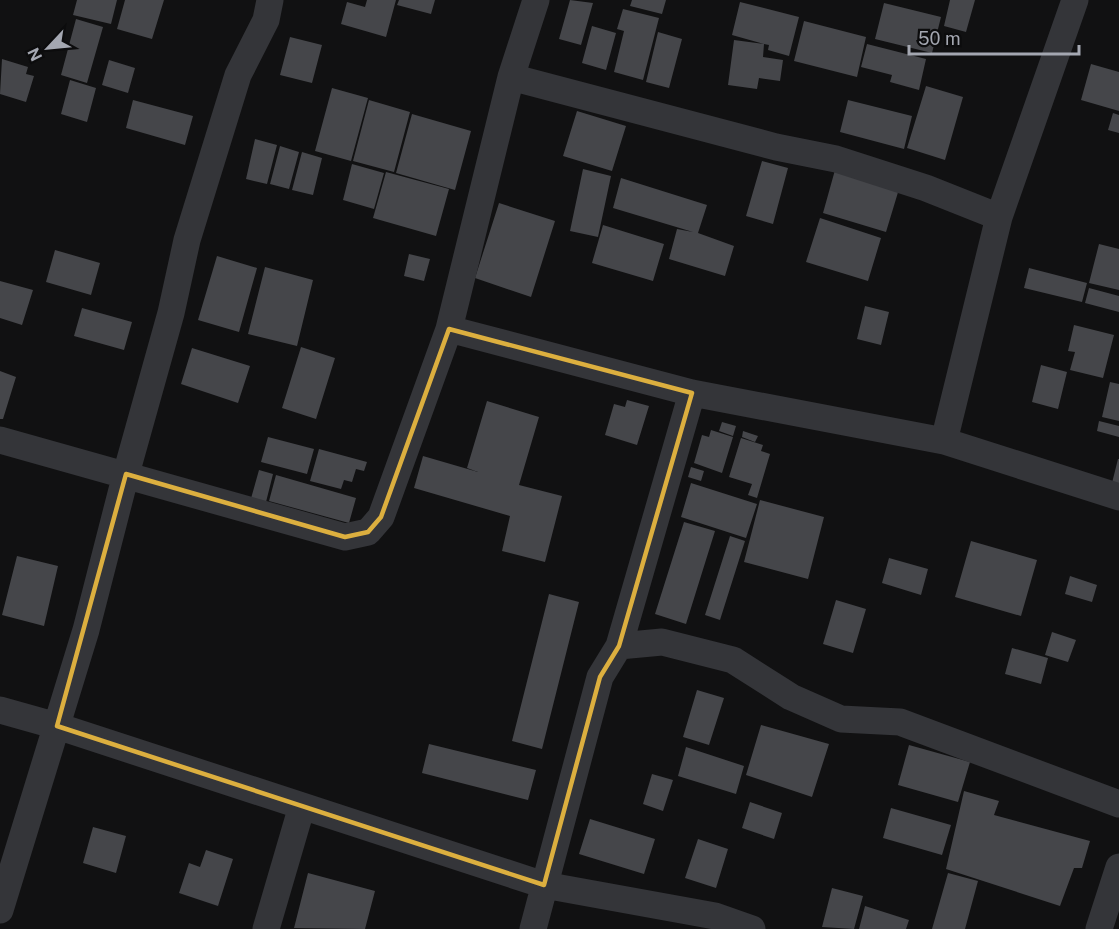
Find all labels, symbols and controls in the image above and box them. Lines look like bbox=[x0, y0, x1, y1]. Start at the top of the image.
north arrow bbox=[18, 18, 78, 78]
scale bar bbox=[909, 18, 1078, 56]
text: 50 m bbox=[918, 28, 961, 49]
text: N bbox=[24, 45, 46, 64]

